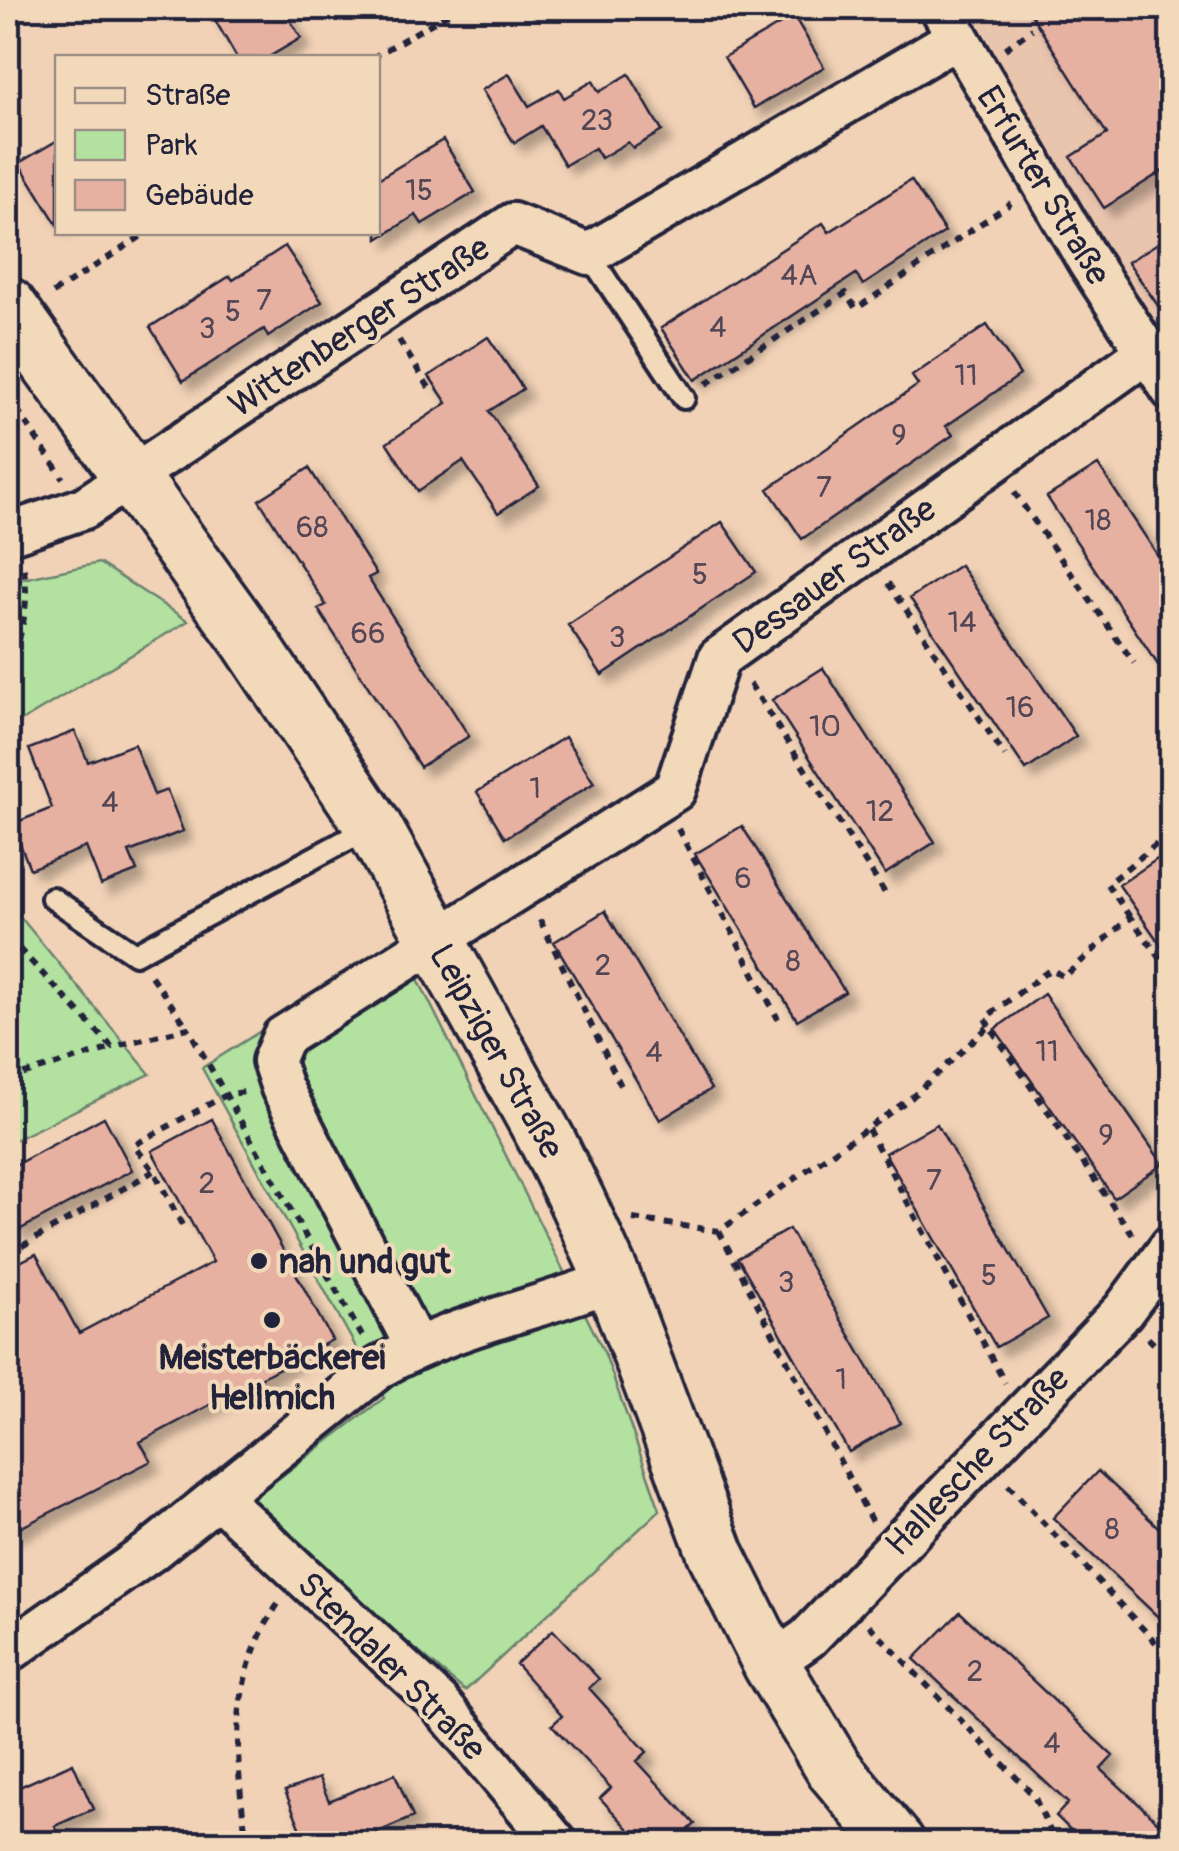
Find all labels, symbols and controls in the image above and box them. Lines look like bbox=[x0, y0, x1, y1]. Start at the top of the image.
legend bbox=[55, 55, 380, 235]
text: Straße bbox=[145, 77, 231, 114]
street label: Erfurter Straße bbox=[966, 78, 1120, 293]
house number: 23 bbox=[581, 102, 613, 139]
text: Park bbox=[145, 127, 198, 164]
house number: 15 bbox=[405, 172, 433, 209]
text: Gebäude bbox=[145, 177, 254, 214]
street label: Wittenberger Straße bbox=[221, 226, 498, 428]
house number: 4A bbox=[781, 257, 817, 294]
house number: 7 bbox=[256, 282, 272, 319]
house number: 5 bbox=[225, 293, 241, 330]
house number: 4 bbox=[709, 309, 727, 346]
house number: 3 bbox=[199, 310, 215, 347]
house number: 11 bbox=[954, 357, 978, 394]
house number: 9 bbox=[891, 417, 907, 454]
house number: 7 bbox=[816, 469, 832, 506]
street label: Dessauer Straße bbox=[724, 487, 945, 664]
house number: 18 bbox=[1085, 502, 1111, 539]
house number: 68 bbox=[296, 509, 328, 546]
house number: 5 bbox=[692, 556, 708, 593]
house number: 14 bbox=[947, 604, 977, 641]
house number: 66 bbox=[351, 615, 385, 652]
house number: 3 bbox=[609, 619, 625, 656]
house number: 16 bbox=[1005, 689, 1035, 726]
house number: 10 bbox=[809, 708, 841, 745]
house number: 1 bbox=[529, 770, 541, 807]
house number: 4 bbox=[101, 784, 119, 821]
house number: 12 bbox=[866, 793, 894, 830]
house number: 6 bbox=[734, 860, 752, 897]
street label: Leipziger Straße bbox=[419, 936, 573, 1167]
house number: 8 bbox=[785, 943, 801, 980]
house number: 2 bbox=[595, 947, 611, 984]
house number: 11 bbox=[1035, 1033, 1059, 1070]
house number: 4 bbox=[645, 1034, 663, 1071]
house number: 9 bbox=[1098, 1117, 1114, 1154]
house number: 7 bbox=[926, 1162, 942, 1199]
house number: 2 bbox=[199, 1165, 215, 1202]
place label: nah und gut bbox=[279, 1240, 451, 1284]
marker: nah und gut bbox=[248, 1250, 270, 1272]
house number: 5 bbox=[981, 1257, 997, 1294]
house number: 3 bbox=[778, 1264, 794, 1301]
marker: Meisterbäckerei Hellmich bbox=[261, 1309, 283, 1331]
place label: Meisterbäckerei Hellmich bbox=[159, 1336, 385, 1420]
street label: Hallesche Straße bbox=[876, 1358, 1079, 1566]
house number: 1 bbox=[835, 1361, 847, 1398]
house number: 8 bbox=[1104, 1511, 1120, 1548]
street label: Stendaler Straße bbox=[287, 1563, 495, 1771]
house number: 2 bbox=[967, 1653, 983, 1690]
house number: 4 bbox=[1043, 1725, 1061, 1762]

